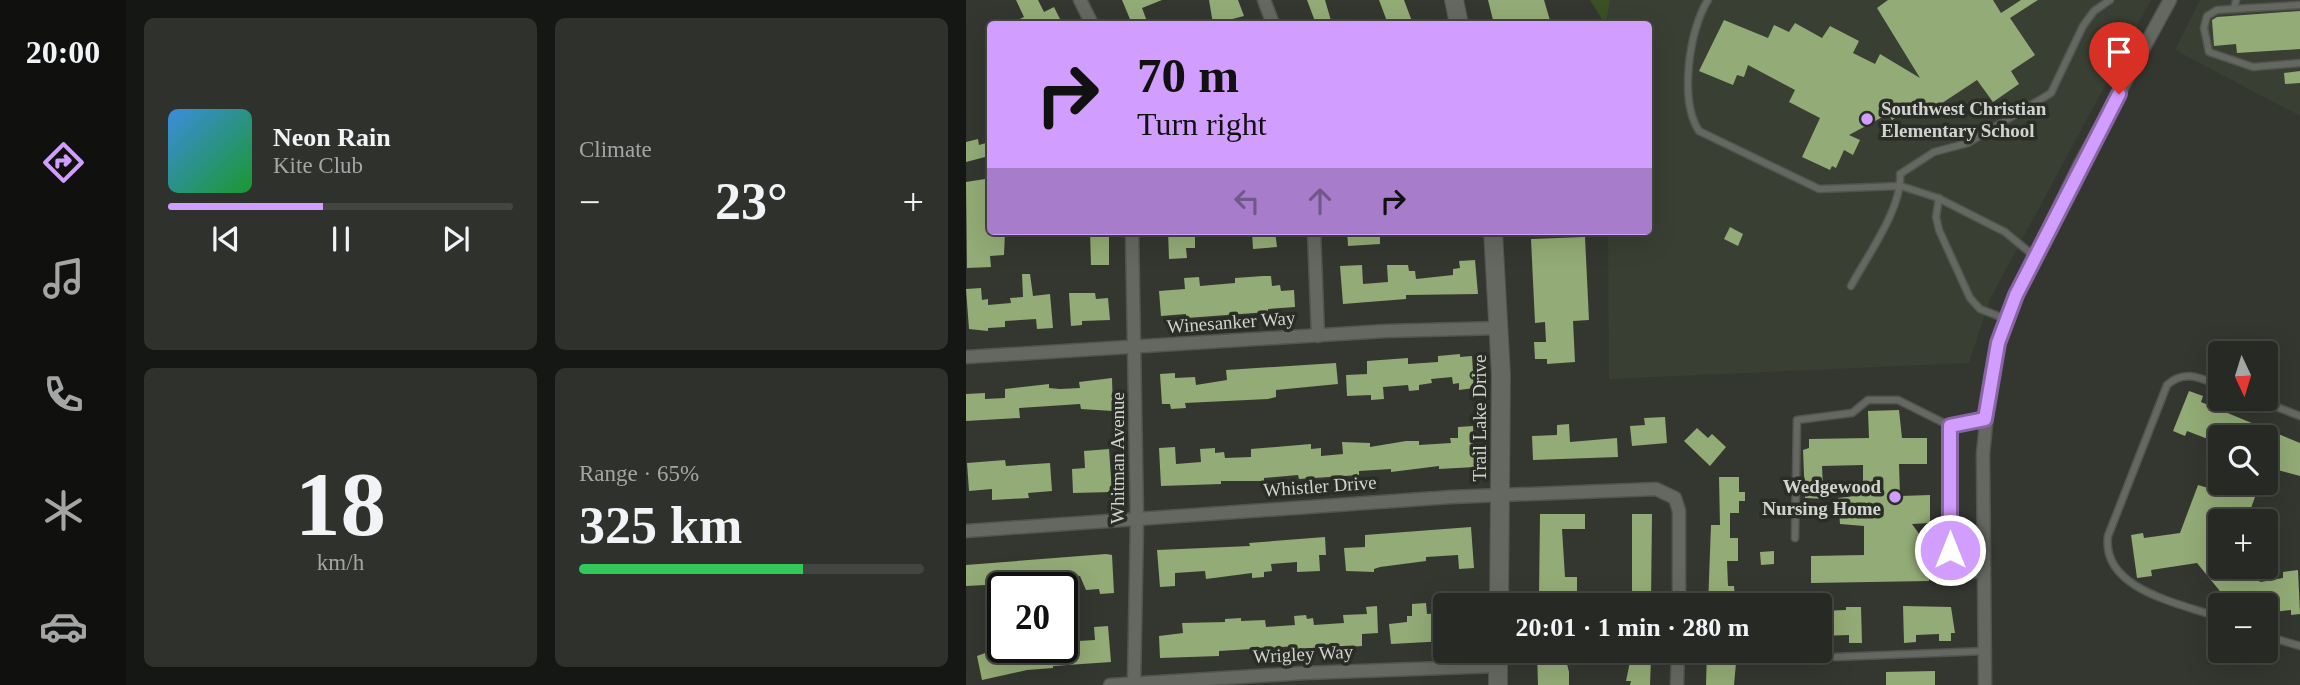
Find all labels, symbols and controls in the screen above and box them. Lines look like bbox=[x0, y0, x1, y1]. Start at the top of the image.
pin bbox=[2089, 22, 2149, 94]
icon: arrive bbox=[2100, 33, 2138, 71]
text: 20:00 bbox=[26, 34, 100, 70]
text: 70 m bbox=[1137, 48, 1239, 103]
icon: right bbox=[1022, 49, 1113, 140]
place label: Southwest Christian Elementary School bbox=[1881, 98, 2047, 141]
text: Turn right bbox=[1137, 106, 1267, 142]
marker: Southwest Christian Elementary School bbox=[1859, 111, 1875, 127]
text: Neon Rain bbox=[273, 123, 391, 152]
text: Climate bbox=[579, 137, 652, 162]
icon: directions bbox=[39, 138, 88, 187]
text: Kite Club bbox=[273, 153, 363, 178]
text: 23° bbox=[715, 173, 788, 230]
text: − bbox=[579, 181, 600, 223]
text: + bbox=[903, 181, 924, 223]
icon: left bbox=[1228, 182, 1266, 220]
icon: ahead bbox=[1301, 182, 1339, 220]
icon: right bbox=[1374, 182, 1412, 220]
icon: previous bbox=[207, 220, 245, 258]
icon: pause bbox=[322, 220, 360, 258]
icon: next bbox=[437, 220, 475, 258]
icon: music bbox=[39, 254, 88, 303]
street label: Winesanker Way bbox=[1166, 307, 1296, 337]
north arrow bbox=[2208, 341, 2278, 411]
map controls bbox=[2208, 341, 2278, 663]
street label: Trail Lake Drive bbox=[1469, 355, 1490, 482]
icon: phone bbox=[39, 370, 88, 419]
street label: Whitman Avenue bbox=[1107, 392, 1128, 524]
button: search bbox=[2208, 425, 2278, 495]
text: 18 bbox=[295, 454, 386, 555]
text: Range · 65% bbox=[579, 461, 699, 486]
street label: Whistler Drive bbox=[1263, 472, 1377, 500]
place label: Wedgewood Nursing Home bbox=[1762, 476, 1881, 519]
icon: climate bbox=[39, 486, 88, 535]
marker: Wedgewood Nursing Home bbox=[1887, 489, 1903, 505]
text: 325 km bbox=[579, 497, 742, 554]
button: + bbox=[2208, 509, 2278, 579]
position arrow bbox=[1913, 513, 1987, 587]
text: km/h bbox=[317, 550, 364, 575]
speed limit sign: 20 bbox=[987, 572, 1078, 663]
button: − bbox=[2208, 593, 2278, 663]
icon: car bbox=[39, 602, 88, 651]
text: 20:01 · 1 min · 280 m bbox=[1516, 613, 1750, 642]
street label: Wrigley Way bbox=[1252, 641, 1354, 667]

